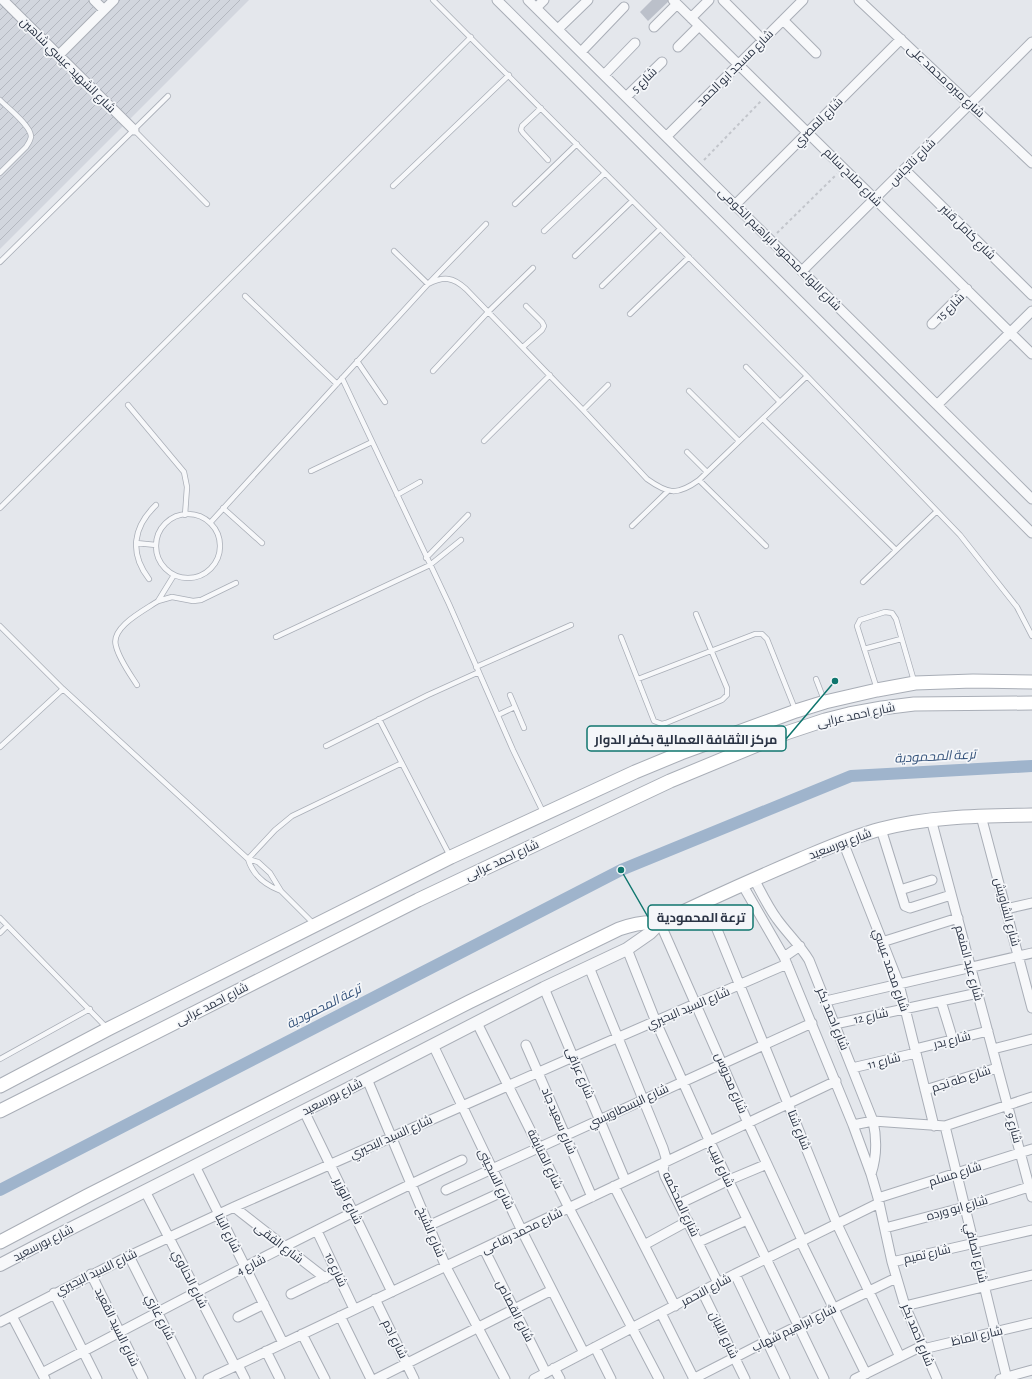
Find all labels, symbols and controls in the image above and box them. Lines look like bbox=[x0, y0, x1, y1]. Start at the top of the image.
street label: شارع الشهيد عيسي شاهين bbox=[15, 15, 118, 118]
street label: شارع مسجد ابو الحمد bbox=[695, 27, 777, 110]
street label: شارع مبره محمد على bbox=[904, 42, 987, 121]
street label: شارع 5 bbox=[629, 65, 660, 96]
street label: شارع المصري bbox=[791, 95, 848, 152]
street label: شارع ناتجاس bbox=[886, 136, 939, 189]
street label: شارع صلاح سالم bbox=[820, 146, 884, 210]
street label: شارع اللواء محمود ابراهيم الكومى bbox=[715, 185, 844, 314]
street label: شارع كامل قنبر bbox=[936, 201, 998, 263]
street label: شارع 15 bbox=[934, 291, 968, 325]
street label: شارع احمد عرابى bbox=[816, 701, 897, 731]
callout: مركز الثقافة العمالية بكفر الدوار bbox=[587, 726, 786, 751]
text: مركز الثقافة العمالية بكفر الدوار bbox=[594, 732, 777, 748]
water label: ترعة المحمودية bbox=[894, 748, 979, 766]
street label: شارع بورسعيد bbox=[807, 827, 874, 863]
street label: شارع احمد عرابى bbox=[464, 838, 541, 884]
street label: شارع الشاويش bbox=[990, 876, 1022, 948]
callout: ترعة المحمودية bbox=[648, 905, 753, 930]
text: ترعة المحمودية bbox=[657, 912, 746, 926]
street label: شارع عبد المنعم bbox=[951, 924, 985, 1003]
street label: شارع محمد عيسي bbox=[867, 927, 911, 1014]
street label: شارع احمد عرابى bbox=[174, 981, 251, 1029]
water label: ترعة المحمودية bbox=[285, 982, 366, 1031]
street label: شارع السيد البحيري bbox=[645, 985, 733, 1035]
street label: شارع احمد بكر bbox=[813, 985, 851, 1053]
street label: شارع 12 bbox=[853, 1006, 890, 1027]
street label: شارع بدر bbox=[931, 1030, 972, 1053]
street label: شارع عراقى bbox=[562, 1045, 596, 1101]
street label: شارع محروس bbox=[711, 1051, 749, 1116]
street label: شارع 11 bbox=[866, 1051, 902, 1073]
street label: شارع طه نجم bbox=[930, 1064, 993, 1096]
street label: شارع بورسعيد bbox=[300, 1077, 365, 1119]
street label: شارع البسطاويسي bbox=[586, 1082, 672, 1134]
street label: شارع سعيد جاد bbox=[538, 1086, 578, 1157]
street label: شارع شتا bbox=[784, 1108, 812, 1153]
street label: شارع 9 bbox=[1002, 1112, 1024, 1145]
street label: شارع السيد البحيري bbox=[348, 1113, 436, 1164]
street label: شارع المنايفة bbox=[524, 1127, 565, 1192]
street label: شارع لبيب bbox=[704, 1143, 736, 1190]
street label: شارع السجينى bbox=[474, 1147, 516, 1212]
street label: شارع مسلم bbox=[927, 1160, 984, 1190]
street label: شارع المحكمه bbox=[659, 1170, 701, 1239]
street label: شارع الوزير bbox=[329, 1175, 364, 1227]
street label: شارع ابو ورده bbox=[925, 1194, 990, 1224]
street label: شارع الشيخ bbox=[413, 1205, 447, 1260]
street label: شارع محمد رفاعى bbox=[480, 1206, 565, 1258]
street label: شارع البنا bbox=[211, 1211, 243, 1256]
street label: شارع الفقى bbox=[251, 1221, 305, 1267]
street label: شارع الصافي bbox=[959, 1222, 989, 1285]
street label: شارع بورسعيد bbox=[11, 1223, 76, 1265]
street label: شارع تميم bbox=[902, 1243, 952, 1267]
street label: شارع السيد البحيري bbox=[53, 1247, 141, 1301]
street label: شارع الحناوي bbox=[167, 1248, 210, 1312]
street label: شارع 10 bbox=[321, 1251, 349, 1290]
street label: شارع 4 bbox=[234, 1253, 269, 1279]
street label: شارع الاحمر bbox=[678, 1272, 734, 1310]
street label: شارع القصاص bbox=[493, 1278, 536, 1345]
street label: شارع السيد القعيد bbox=[91, 1286, 141, 1369]
street label: شارع غازي bbox=[140, 1292, 177, 1344]
street label: شارع احمد بكر bbox=[898, 1301, 936, 1369]
street label: شارع ابراهيم شهاب bbox=[750, 1302, 839, 1355]
street label: شارع اللبان bbox=[706, 1310, 740, 1361]
street label: شارع ادم bbox=[379, 1318, 410, 1361]
street label: شارع الماظ bbox=[950, 1324, 1004, 1350]

